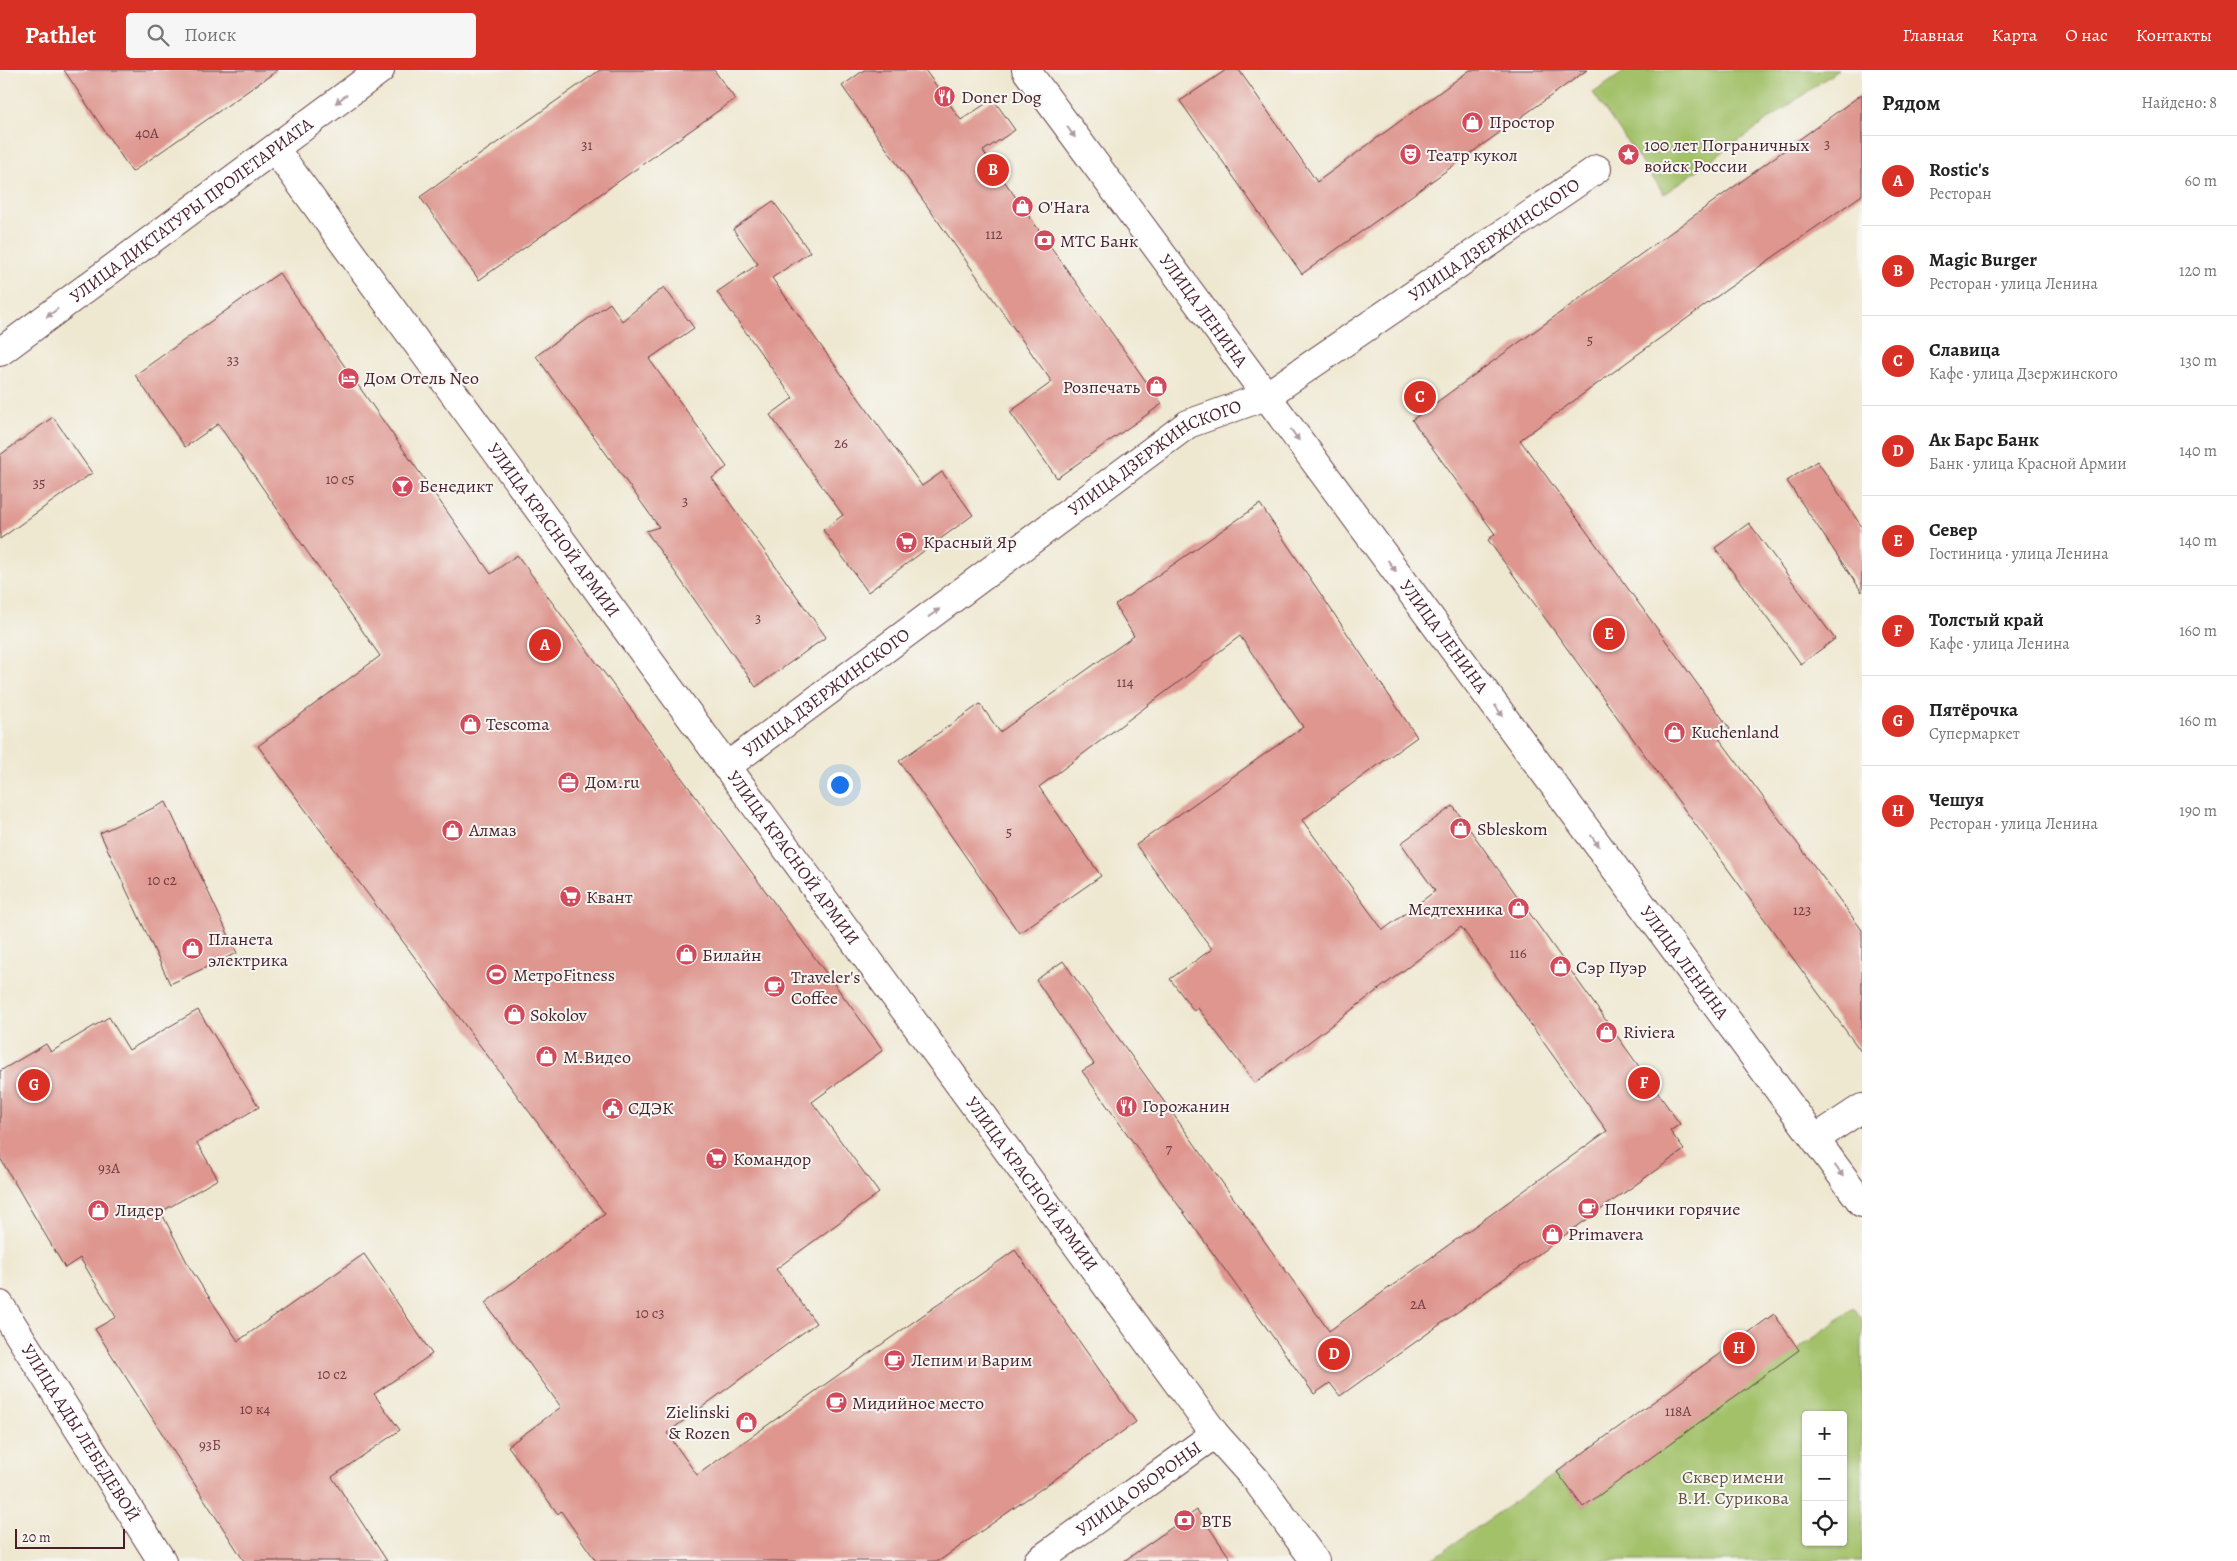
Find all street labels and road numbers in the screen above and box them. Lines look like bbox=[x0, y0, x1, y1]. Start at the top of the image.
street label: УЛИЦА ДИКТАТУРЫ ПРОЛЕТАРИАТА bbox=[65, 112, 318, 308]
street label: УЛИЦА ДЗЕРЖИНСКОГО bbox=[1404, 172, 1585, 307]
street label: УЛИЦА ЛЕНИНА bbox=[1154, 249, 1254, 373]
street label: УЛИЦА ДЗЕРЖИНСКОГО bbox=[1063, 394, 1245, 521]
street label: УЛИЦА КРАСНОЙ АРМИИ bbox=[482, 438, 625, 622]
street label: УЛИЦА ЛЕНИНА bbox=[1394, 575, 1494, 698]
street label: УЛИЦА ДЗЕРЖИНСКОГО bbox=[738, 622, 915, 763]
street label: УЛИЦА КРАСНОЙ АРМИИ bbox=[722, 766, 865, 950]
street label: УЛИЦА ЛЕНИНА bbox=[1635, 901, 1735, 1024]
street label: УЛИЦА КРАСНОЙ АРМИИ bbox=[960, 1092, 1104, 1276]
street label: УЛИЦА АДЫ ЛЕБЕДЕВОЙ bbox=[16, 1339, 146, 1526]
street label: УЛИЦА ОБОРОНЫ bbox=[1071, 1436, 1206, 1542]

